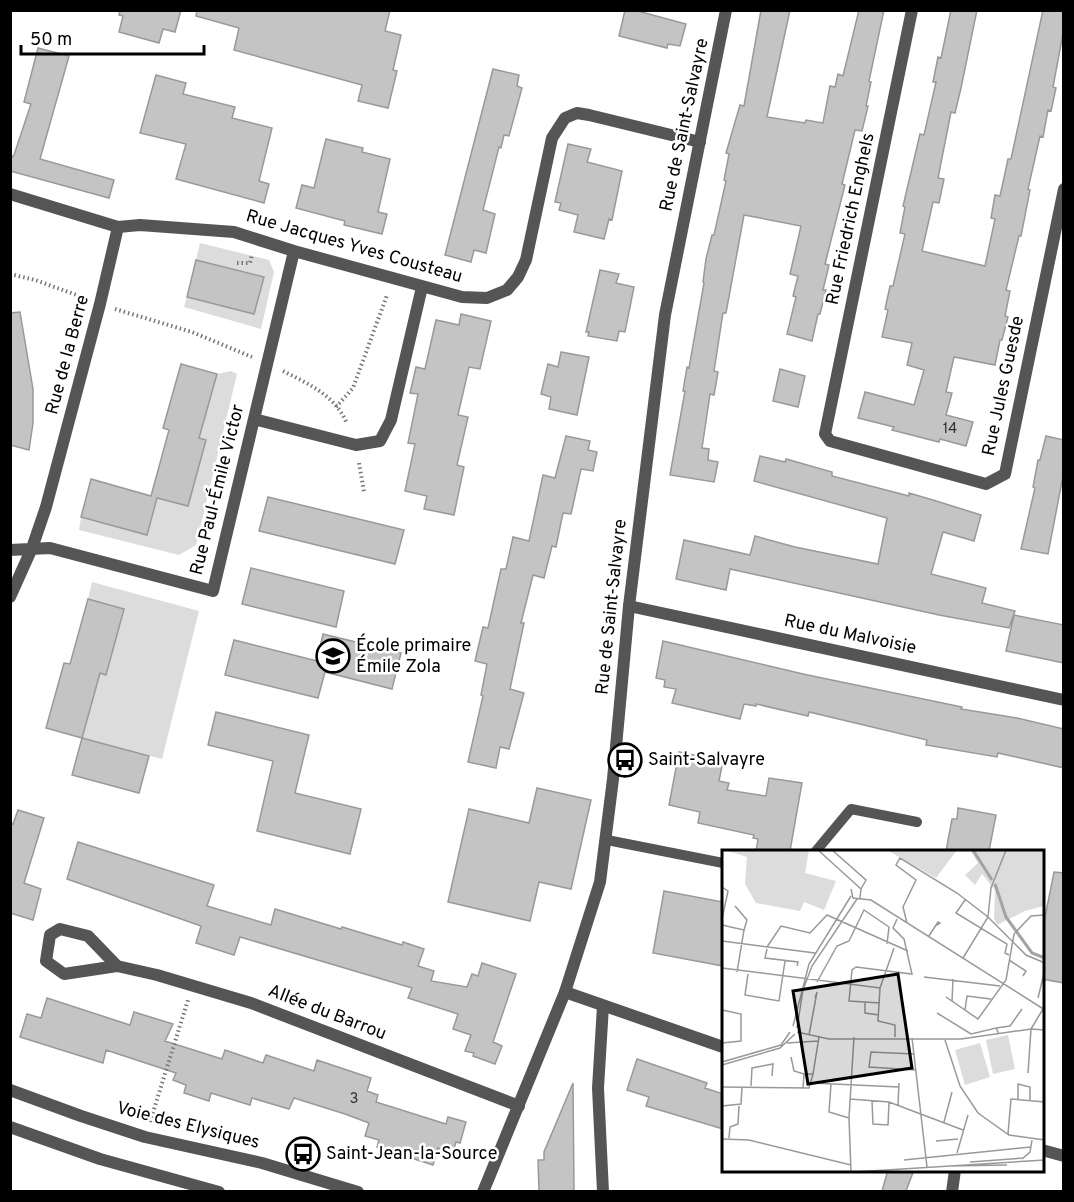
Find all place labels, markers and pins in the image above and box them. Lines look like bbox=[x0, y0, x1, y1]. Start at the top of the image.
place label: École primaire Émile Zola bbox=[356, 633, 471, 679]
school or university icon: École primaire Émile Zola bbox=[315, 638, 351, 674]
bus stop icon: Saint-Salvayre bbox=[607, 742, 643, 778]
place label: Saint-Salvayre bbox=[648, 749, 765, 772]
bus stop icon: Saint-Jean-la-Source bbox=[285, 1136, 321, 1172]
place label: Saint-Jean-la-Source bbox=[326, 1143, 497, 1166]

